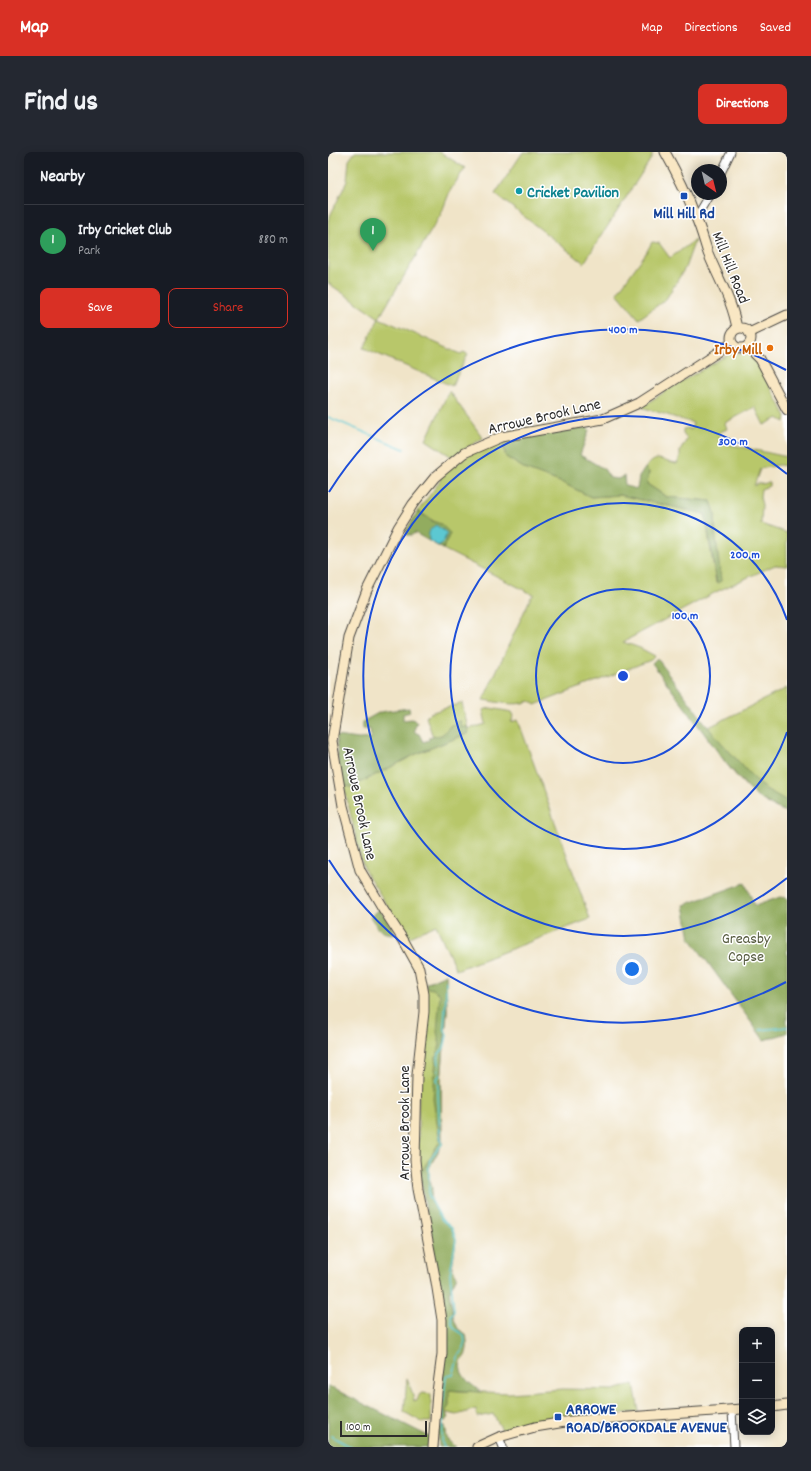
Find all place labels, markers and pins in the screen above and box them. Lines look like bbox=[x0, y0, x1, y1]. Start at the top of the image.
place label: Cricket Pavilion bbox=[527, 182, 619, 205]
marker: Cricket Pavilion bbox=[514, 186, 524, 196]
marker: Mill Hill Rd bbox=[679, 191, 689, 201]
place label: Mill Hill Rd bbox=[653, 203, 715, 226]
pin: 1 bbox=[360, 218, 386, 251]
place label: Irby Mill bbox=[714, 339, 762, 362]
marker: Irby Mill bbox=[765, 343, 775, 353]
centre of rings bbox=[616, 669, 630, 683]
place label: ARROWE ROAD/BROOKDALE AVENUE bbox=[566, 1399, 727, 1440]
marker: ARROWE ROAD/BROOKDALE AVENUE bbox=[553, 1412, 563, 1422]

